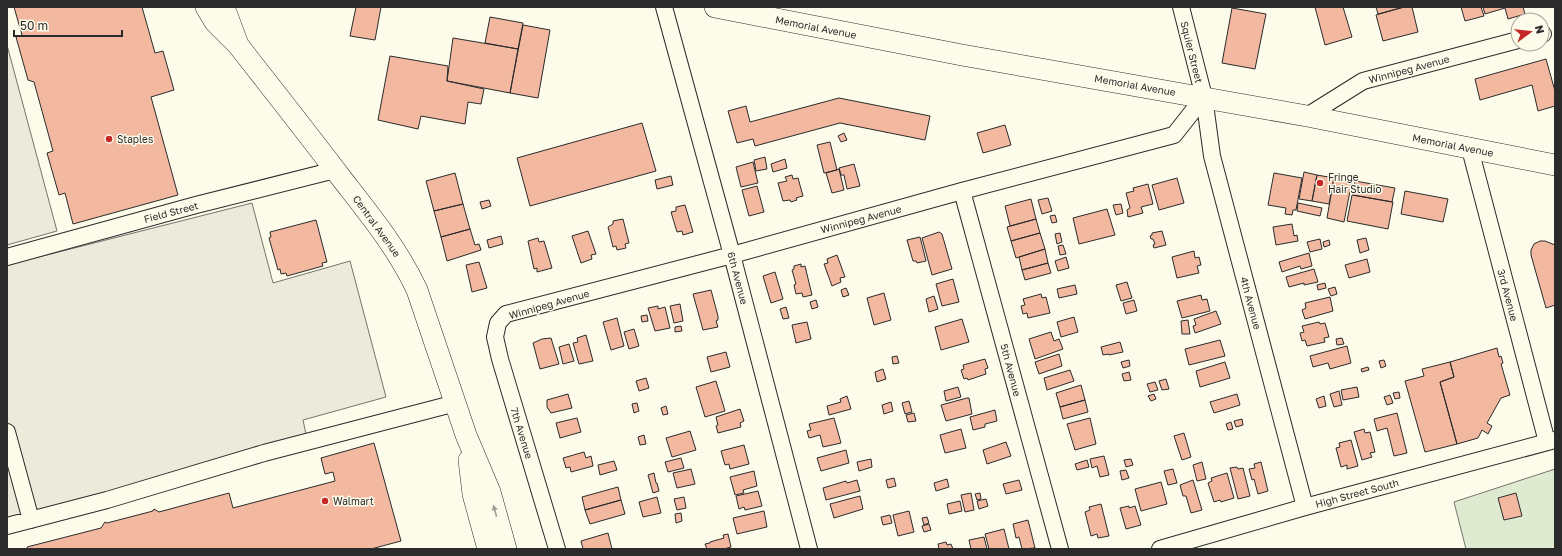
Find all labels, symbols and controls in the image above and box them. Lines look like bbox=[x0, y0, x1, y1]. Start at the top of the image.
scale bar bbox=[14, 12, 122, 38]
north arrow bbox=[1510, 12, 1550, 52]
street label: Memorial Avenue bbox=[774, 13, 858, 41]
text: 50 m bbox=[20, 18, 48, 33]
street label: Squier Street bbox=[1179, 20, 1205, 84]
text: N bbox=[1533, 24, 1548, 35]
street label: Winnipeg Avenue bbox=[1367, 52, 1451, 86]
street label: Memorial Avenue bbox=[1093, 72, 1177, 98]
street label: Memorial Avenue bbox=[1411, 131, 1495, 159]
place label: Staples bbox=[117, 133, 153, 145]
marker: Staples bbox=[104, 134, 114, 144]
place label: Fringe Hair Studio bbox=[1328, 171, 1381, 195]
marker: Fringe Hair Studio bbox=[1315, 178, 1325, 188]
street label: Central Avenue bbox=[351, 193, 403, 259]
street label: Field Street bbox=[143, 199, 199, 225]
street label: Winnipeg Avenue bbox=[819, 202, 903, 236]
street label: 6th Avenue bbox=[725, 250, 751, 306]
street label: 3rd Avenue bbox=[1495, 268, 1521, 323]
street label: 4th Avenue bbox=[1238, 275, 1264, 331]
street label: Winnipeg Avenue bbox=[507, 287, 591, 321]
street label: 5th Avenue bbox=[998, 342, 1024, 398]
street label: 7th Avenue bbox=[508, 406, 536, 460]
street label: High Street South bbox=[1314, 476, 1400, 510]
place label: Walmart bbox=[333, 495, 374, 507]
marker: Walmart bbox=[320, 496, 330, 506]
one-way arrow bbox=[492, 505, 498, 518]

